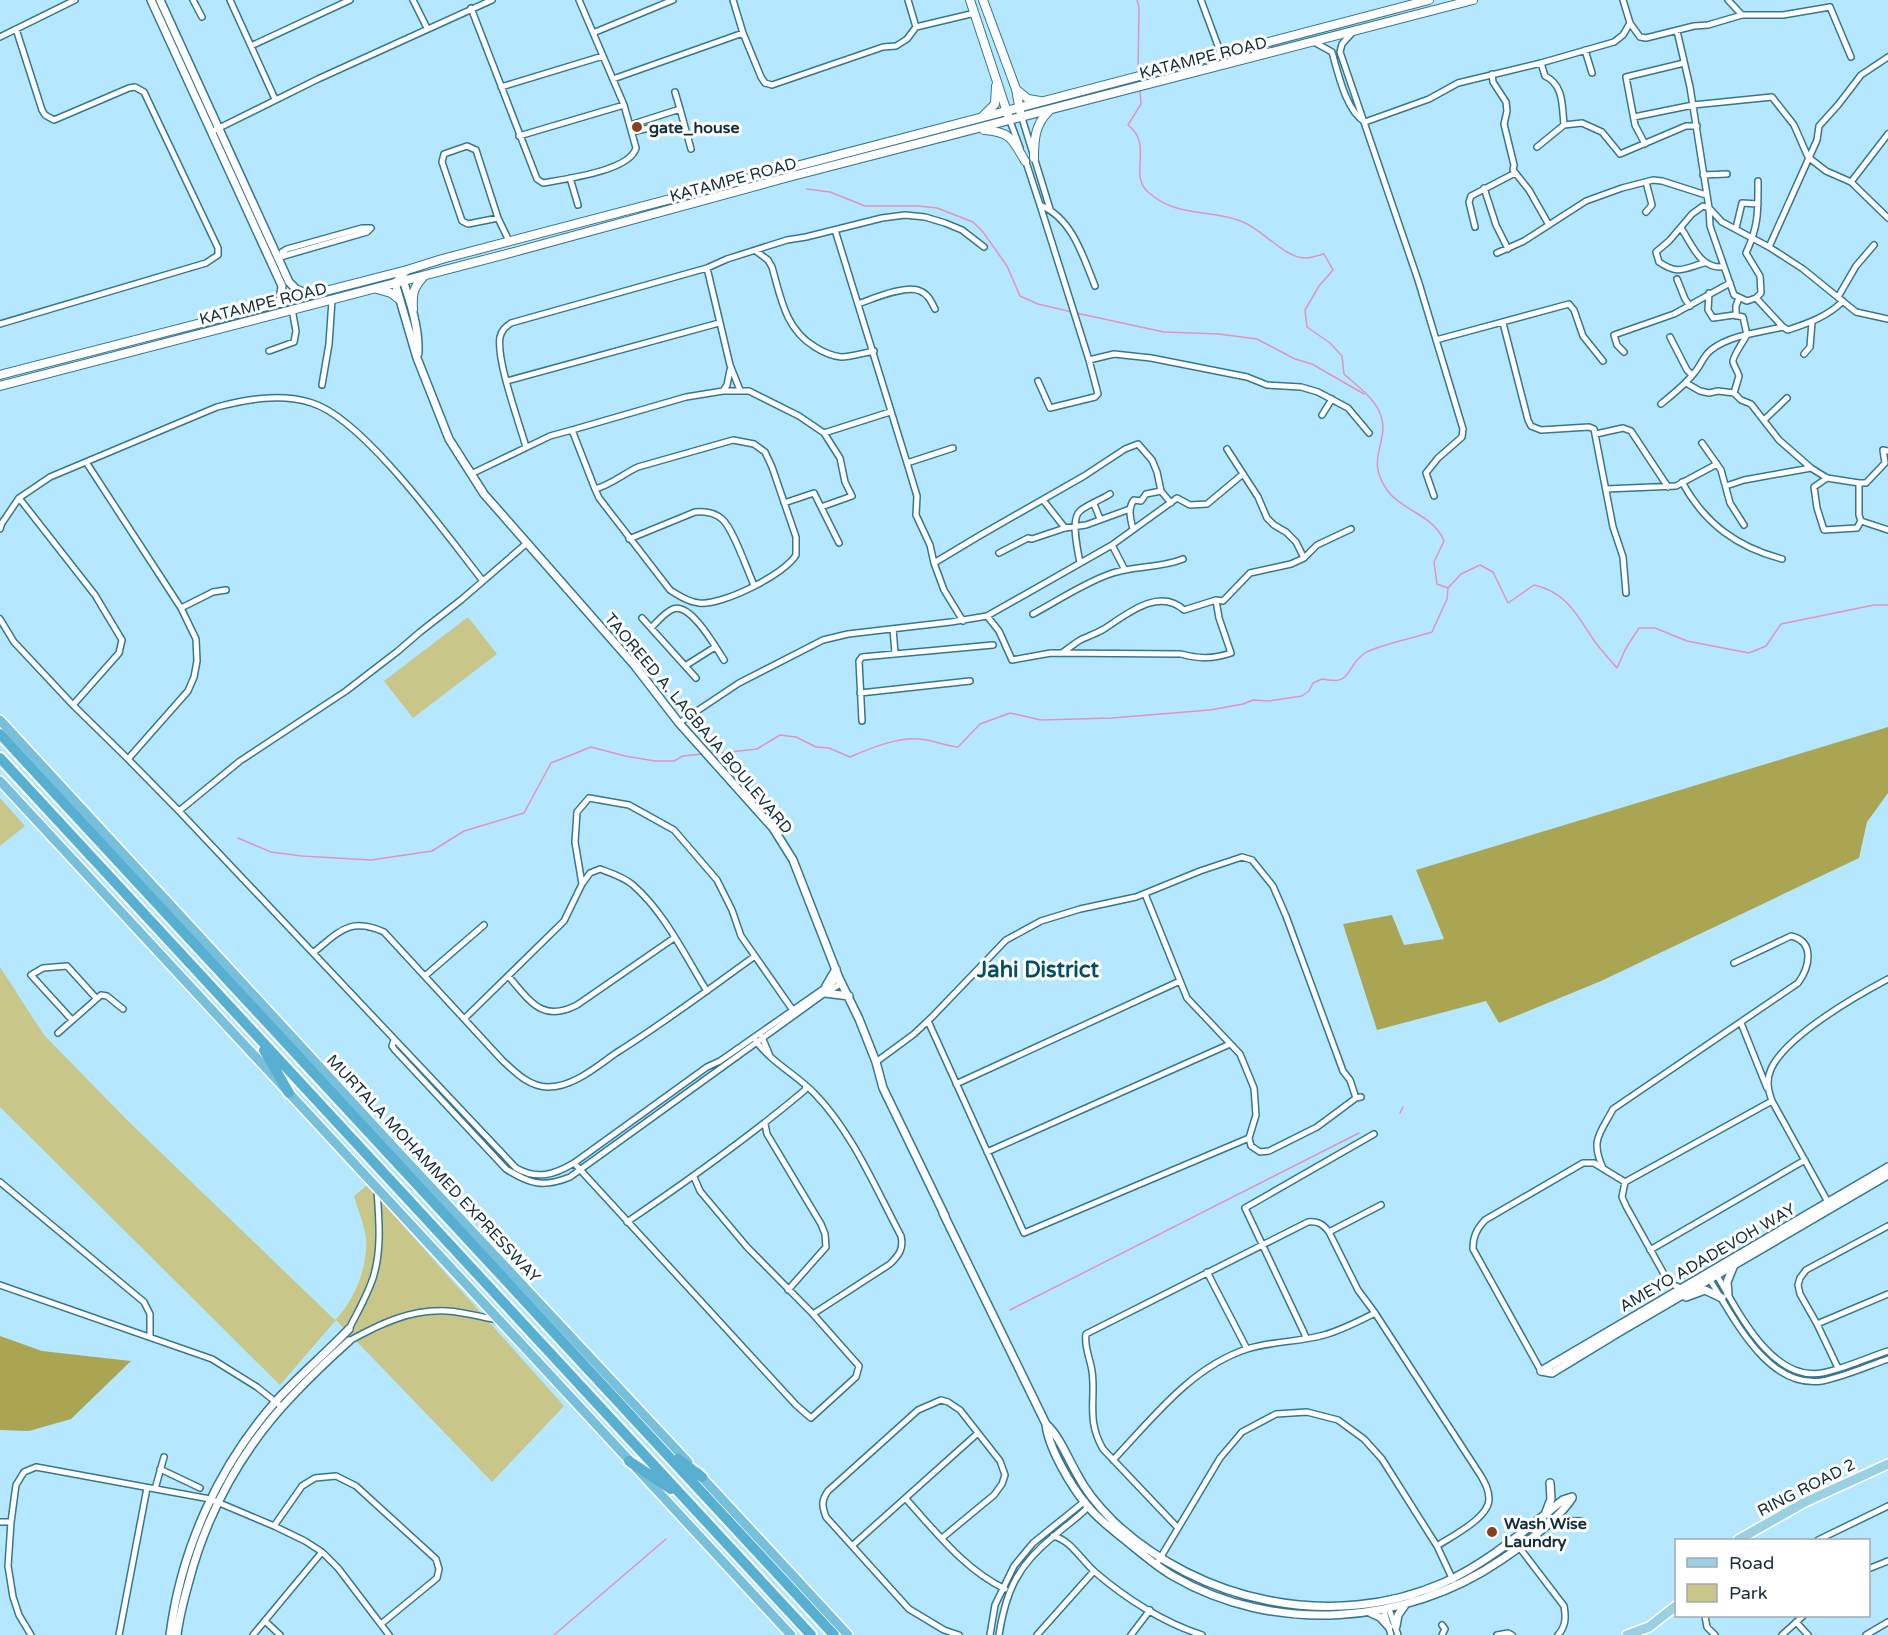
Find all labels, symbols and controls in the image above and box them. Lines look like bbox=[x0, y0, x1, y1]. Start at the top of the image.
street label: KATAMPE ROAD bbox=[1137, 32, 1269, 83]
place label: gate_house bbox=[649, 118, 740, 138]
marker: gate_house bbox=[630, 120, 644, 134]
street label: KATAMPE ROAD bbox=[668, 153, 799, 207]
street label: KATAMPE ROAD bbox=[197, 278, 329, 329]
street label: TAOREED A. LAGBAJA BOULEVARD bbox=[600, 609, 797, 838]
district label: Jahi District bbox=[976, 957, 1100, 983]
street label: MURTALA MOHAMMED EXPRESSWAY bbox=[322, 1050, 545, 1287]
street label: AMEYO ADADEVOH WAY bbox=[1616, 1199, 1799, 1316]
street label: RING ROAD 2 bbox=[1754, 1455, 1859, 1521]
place label: Wash Wise Laundry bbox=[1504, 1514, 1587, 1552]
marker: Wash Wise Laundry bbox=[1485, 1525, 1499, 1539]
legend bbox=[1675, 1539, 1870, 1617]
text: Road bbox=[1729, 1552, 1774, 1574]
text: Park bbox=[1729, 1582, 1768, 1604]

